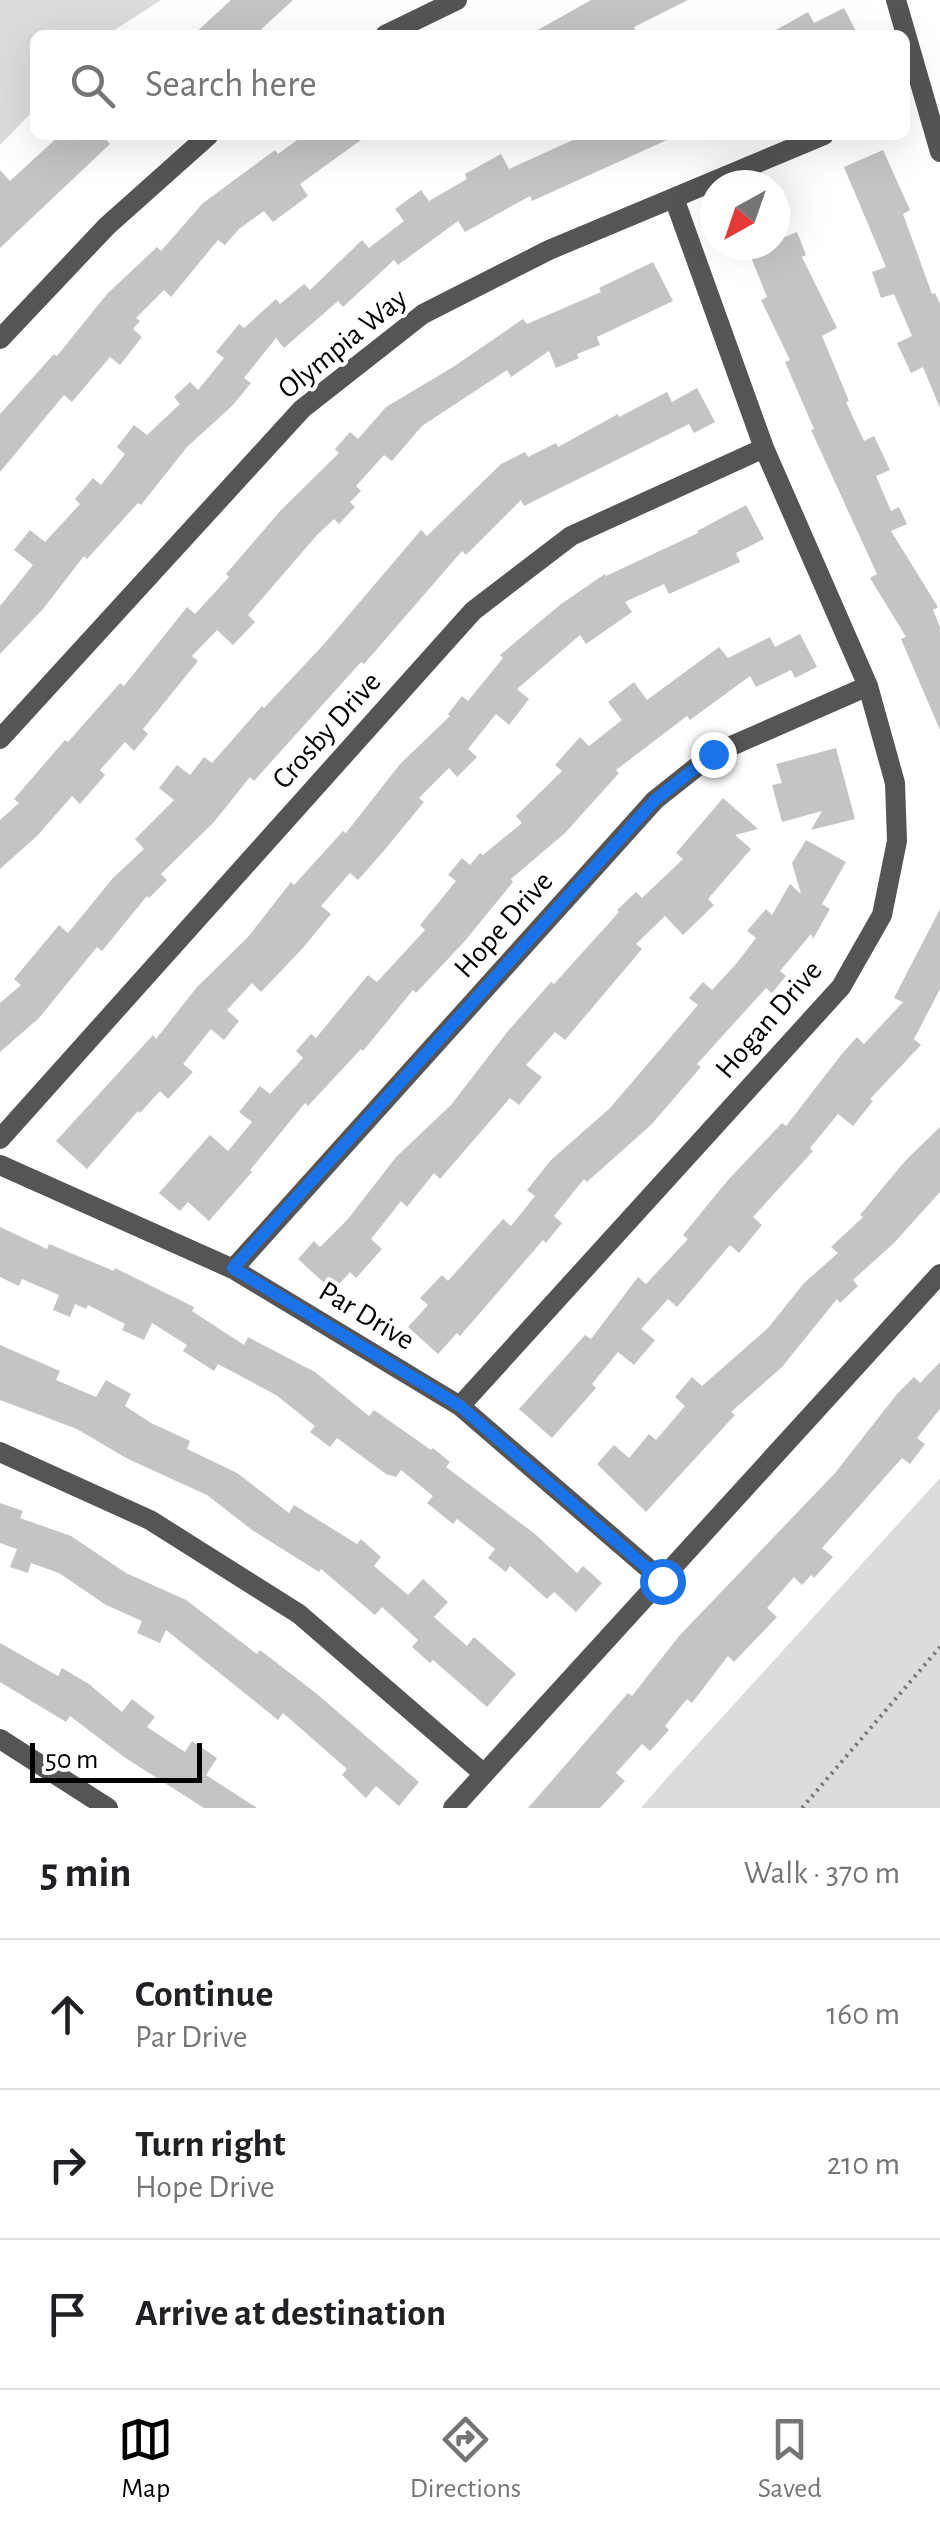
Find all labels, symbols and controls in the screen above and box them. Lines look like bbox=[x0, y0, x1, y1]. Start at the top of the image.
search box bbox=[30, 30, 910, 140]
icon: search bbox=[65, 58, 120, 113]
text: Search here bbox=[145, 66, 317, 104]
north arrow bbox=[700, 170, 790, 260]
street label: Olympia Way bbox=[273, 283, 413, 405]
street label: Crosby Drive bbox=[267, 667, 387, 795]
route end bbox=[691, 732, 737, 778]
street label: Hope Drive bbox=[449, 866, 559, 983]
street label: Hogan Drive bbox=[710, 955, 828, 1084]
street label: Par Drive bbox=[314, 1276, 419, 1356]
route start bbox=[640, 1559, 686, 1605]
scale bar bbox=[30, 1738, 202, 1782]
text: 50 m bbox=[45, 1746, 99, 1774]
text: 5 min bbox=[40, 1852, 132, 1894]
text: Walk · 370 m bbox=[744, 1857, 900, 1889]
text: Continue bbox=[135, 1976, 273, 2014]
icon: ahead bbox=[40, 1987, 95, 2042]
text: 160 m bbox=[826, 1998, 900, 2030]
text: Par Drive bbox=[135, 2021, 247, 2053]
text: Turn right bbox=[135, 2126, 285, 2164]
icon: right bbox=[40, 2137, 95, 2192]
text: 210 m bbox=[827, 2148, 900, 2180]
text: Hope Drive bbox=[135, 2171, 275, 2203]
icon: arrive bbox=[40, 2287, 95, 2342]
text: Arrive at destination bbox=[135, 2295, 446, 2333]
tab: Map bbox=[118, 2412, 173, 2506]
tab: Directions bbox=[410, 2412, 521, 2506]
tab: Saved bbox=[758, 2412, 822, 2506]

